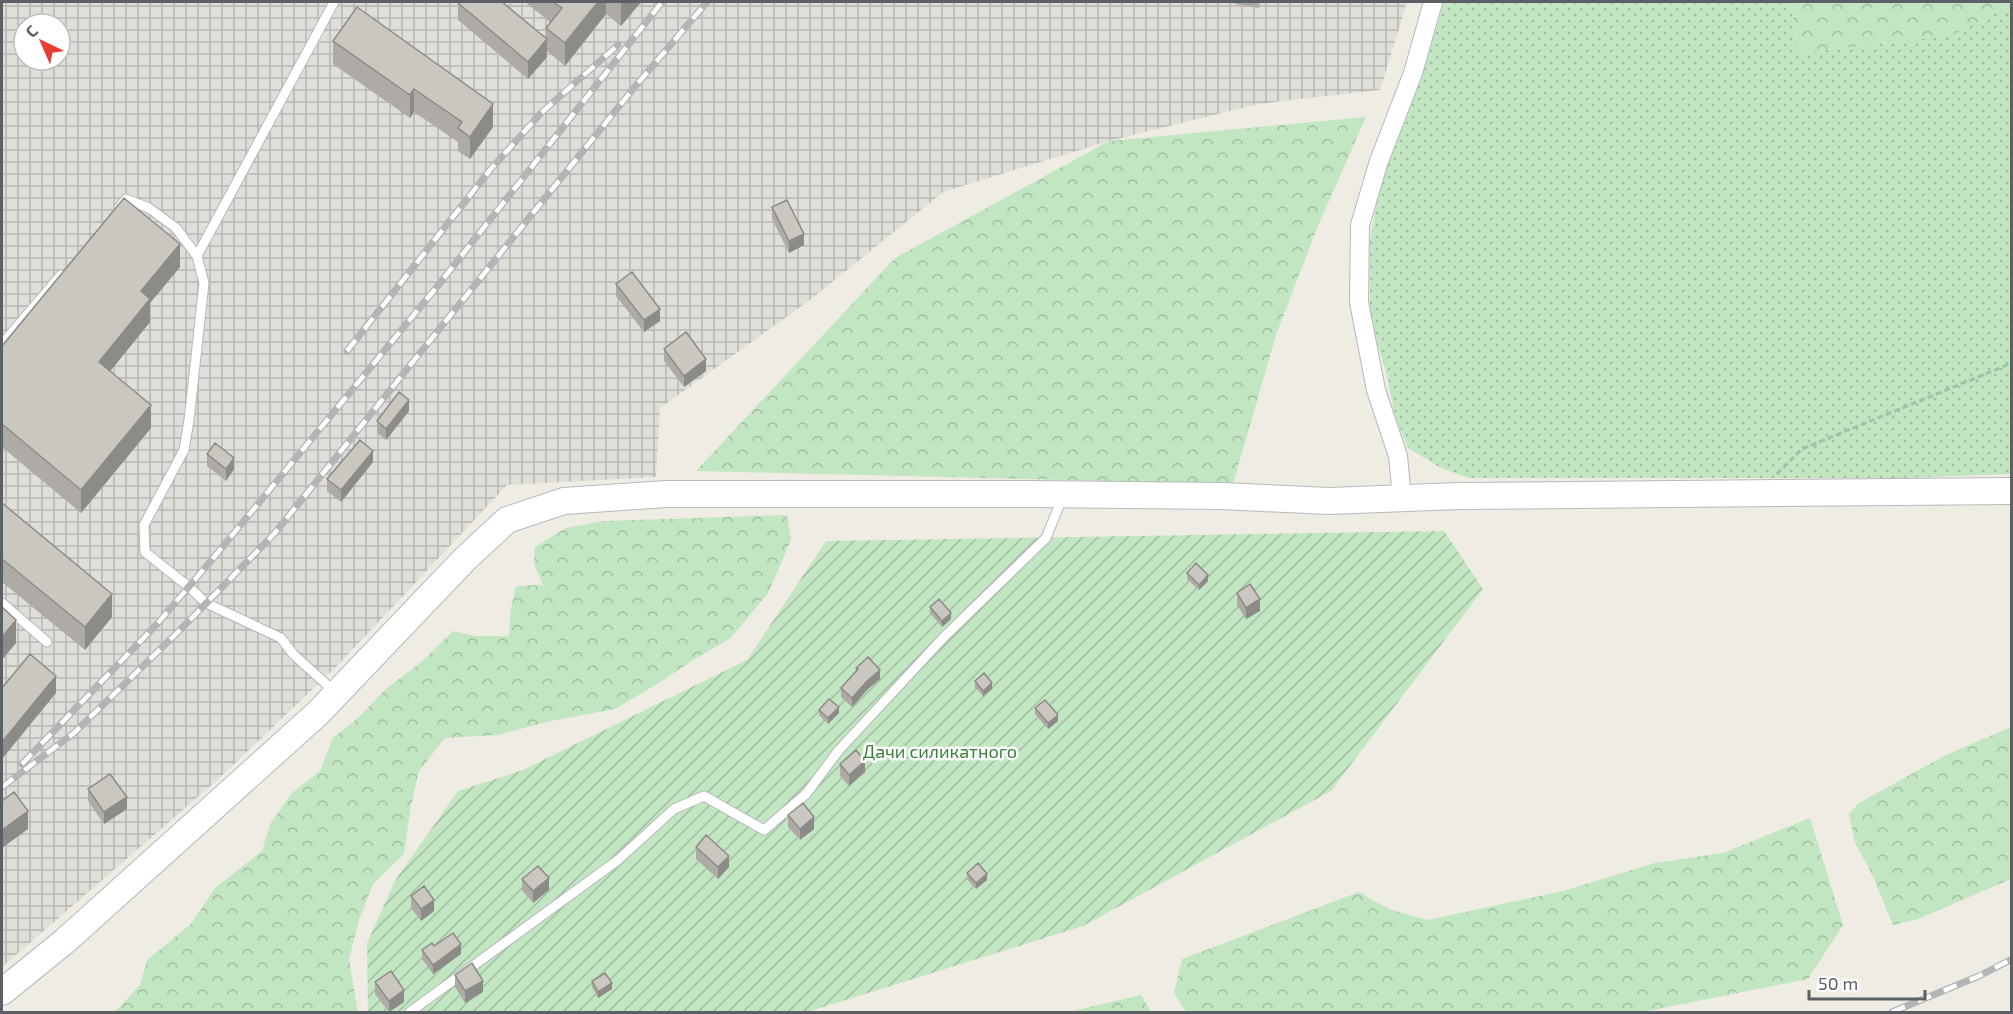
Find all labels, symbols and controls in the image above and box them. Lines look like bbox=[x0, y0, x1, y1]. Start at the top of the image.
north arrow bbox=[12, 12, 72, 72]
text: С bbox=[21, 21, 41, 41]
park label: Дачи силикатного bbox=[863, 740, 1017, 762]
scale bar bbox=[1809, 963, 1924, 1001]
text: 50 m bbox=[1818, 972, 1858, 994]

